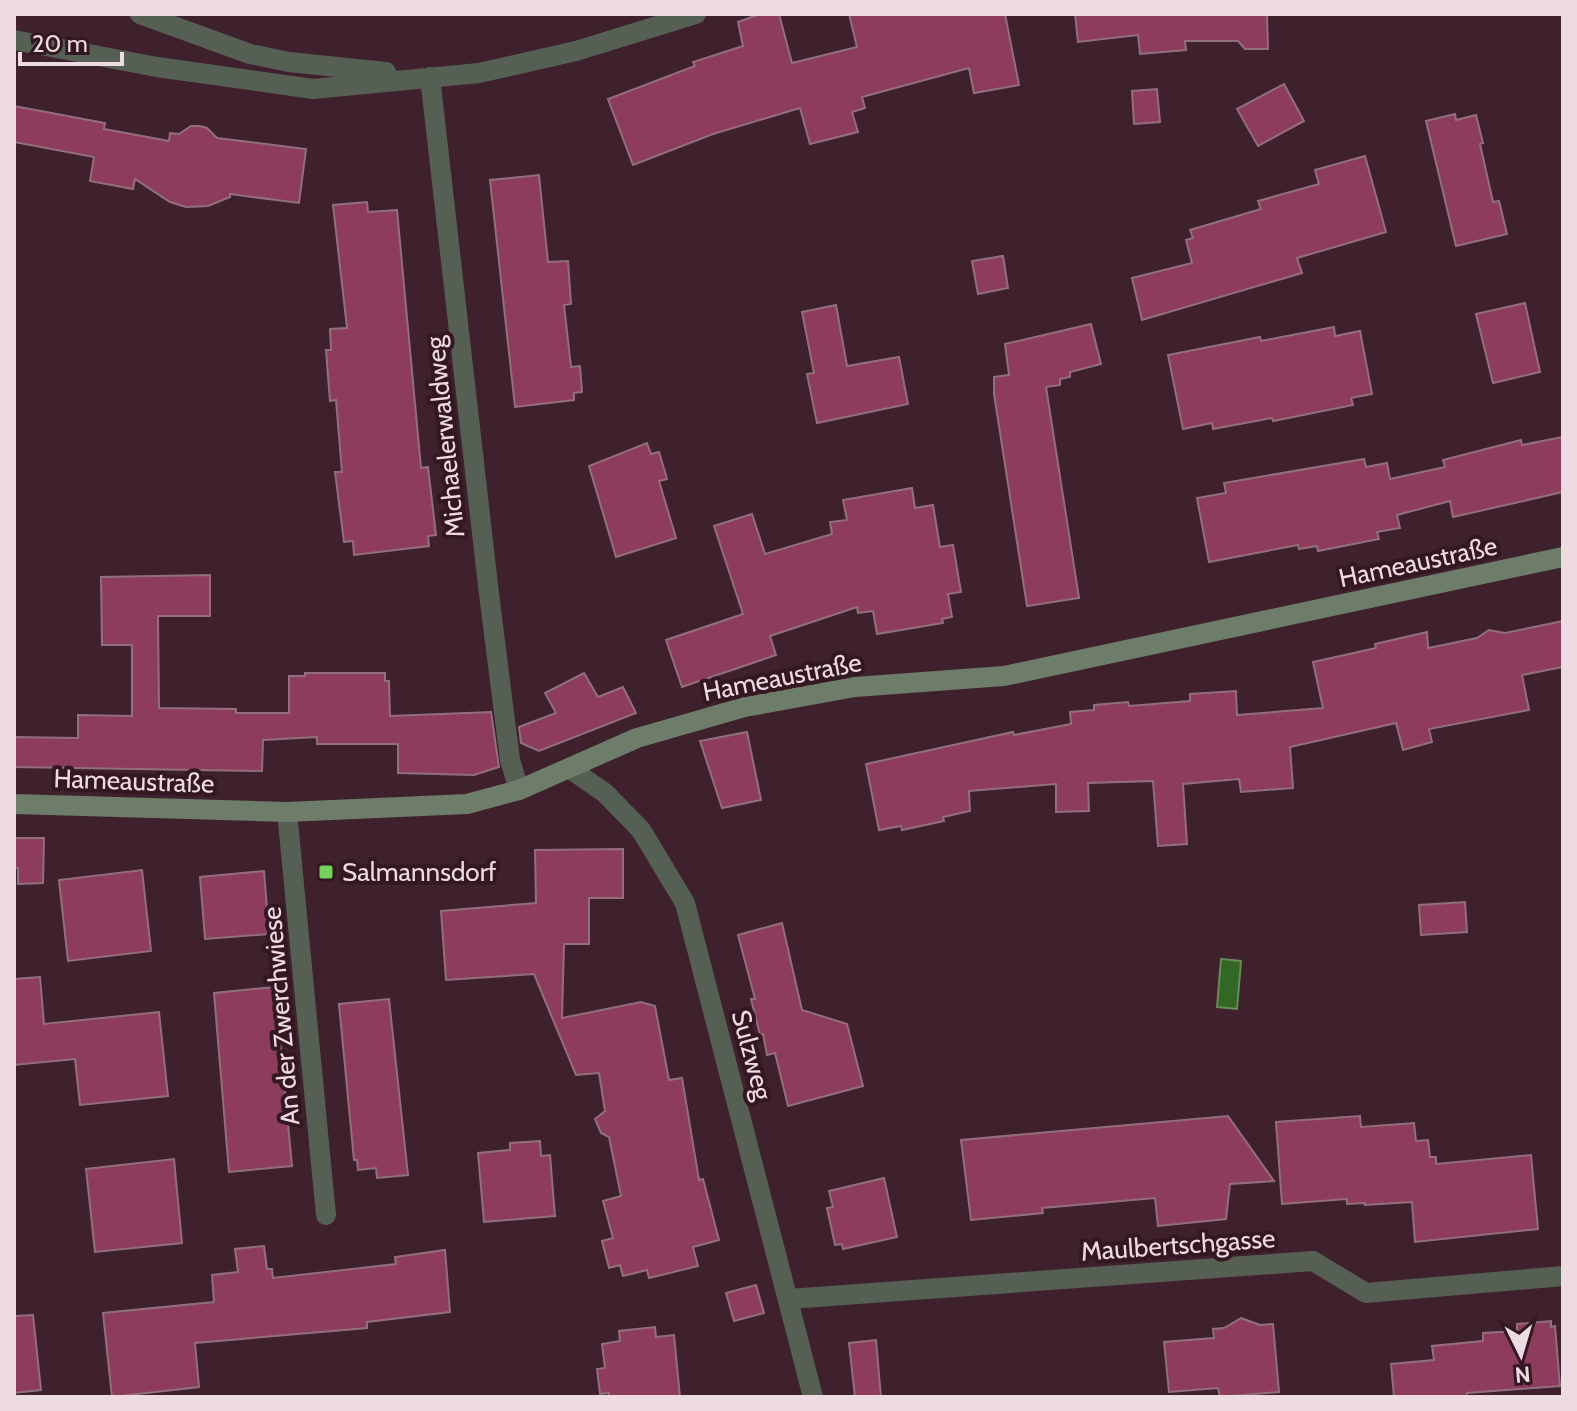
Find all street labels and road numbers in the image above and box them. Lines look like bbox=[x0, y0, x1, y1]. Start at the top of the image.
street label: Michaelerwaldweg bbox=[418, 334, 471, 539]
street label: Hameaustraße bbox=[1336, 530, 1500, 594]
street label: Hameaustraße bbox=[700, 646, 864, 708]
street label: Hameaustraße bbox=[53, 762, 215, 800]
street label: An der Zwerchwiese bbox=[255, 905, 307, 1127]
street label: Sulzweg bbox=[725, 1006, 780, 1105]
street label: Maulbertschgasse bbox=[1080, 1222, 1276, 1268]

